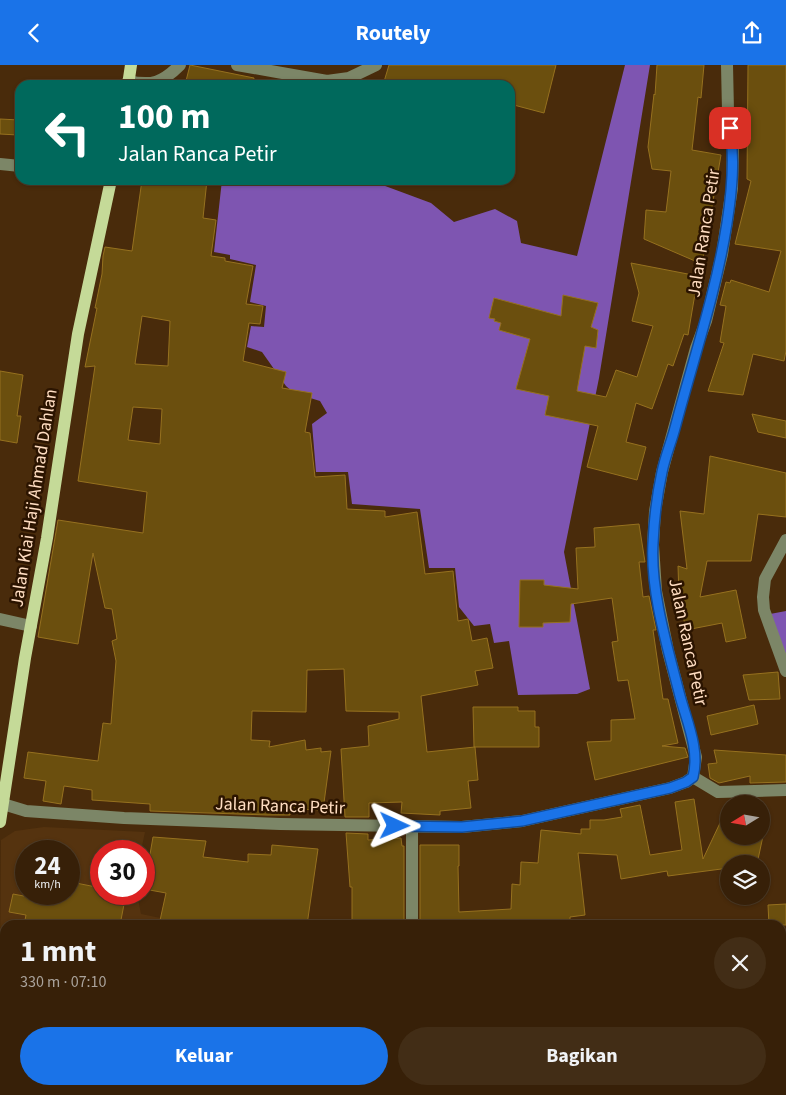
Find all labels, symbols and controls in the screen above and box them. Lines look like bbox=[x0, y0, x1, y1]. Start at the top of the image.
text: Routely bbox=[355, 17, 431, 49]
icon: back bbox=[20, 19, 48, 47]
icon: share bbox=[738, 19, 766, 47]
text: 100 m bbox=[118, 92, 210, 142]
icon: left bbox=[35, 100, 100, 165]
pin bbox=[709, 107, 751, 149]
icon: arrive bbox=[716, 114, 744, 142]
text: Jalan Ranca Petir bbox=[118, 138, 277, 170]
street label: Jalan Ranca Petir bbox=[681, 166, 727, 299]
street label: Jalan Kiai Haji Ahmad Dahlan bbox=[4, 387, 64, 609]
street label: Jalan Ranca Petir bbox=[662, 576, 714, 709]
street label: Jalan Ranca Petir bbox=[215, 791, 346, 821]
north arrow bbox=[720, 795, 770, 845]
map controls bbox=[720, 795, 770, 905]
position arrow bbox=[368, 799, 420, 851]
speed limit sign: 30 bbox=[90, 840, 155, 905]
text: 24 bbox=[34, 848, 61, 884]
button: layers bbox=[720, 855, 770, 905]
text: km/h bbox=[34, 876, 61, 893]
text: 1 mnt bbox=[20, 930, 96, 973]
button: close bbox=[714, 937, 766, 989]
text: 330 m · 07:10 bbox=[20, 971, 107, 993]
button: Keluar bbox=[20, 1027, 388, 1085]
button: Bagikan bbox=[398, 1027, 766, 1085]

